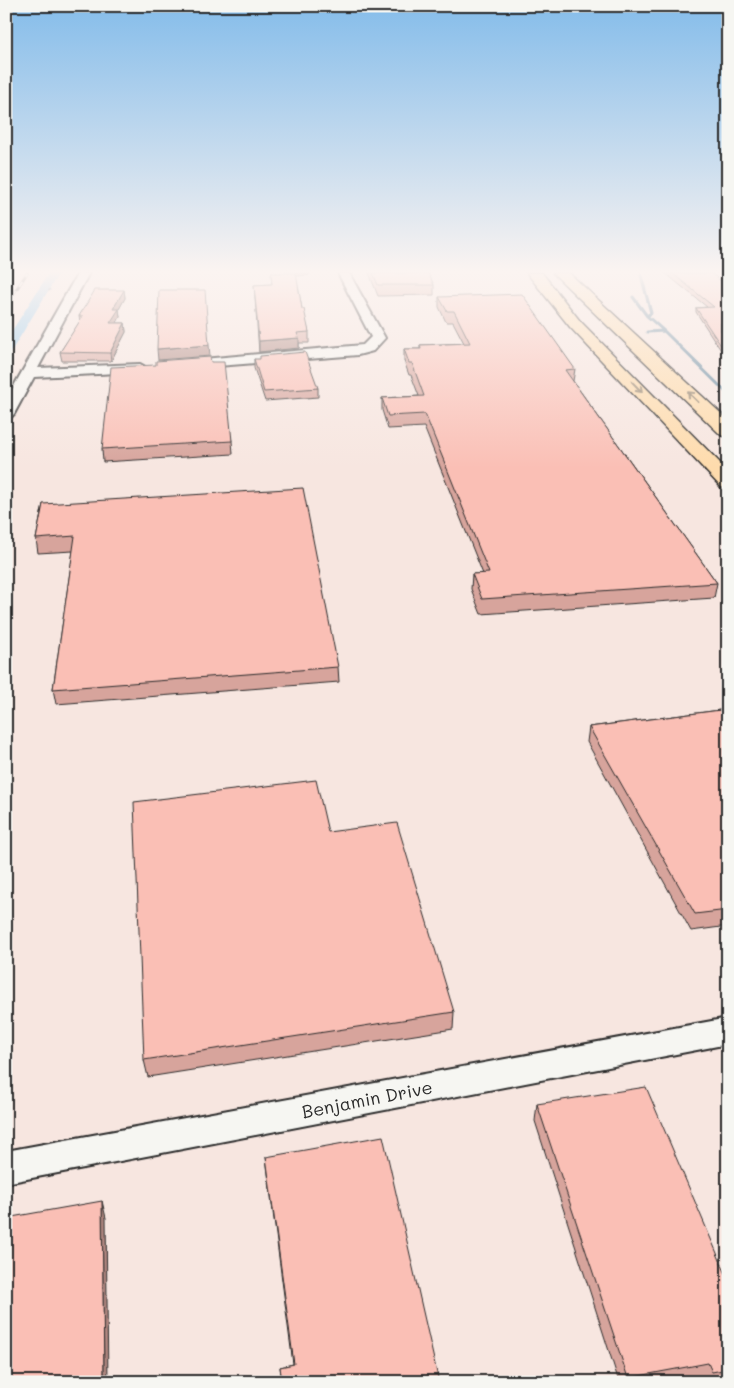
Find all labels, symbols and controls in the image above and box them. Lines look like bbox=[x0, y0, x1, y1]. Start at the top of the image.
one-way arrow bbox=[631, 381, 643, 393]
one-way arrow bbox=[688, 391, 700, 403]
street label: Benjamin Drive bbox=[300, 1075, 434, 1123]

